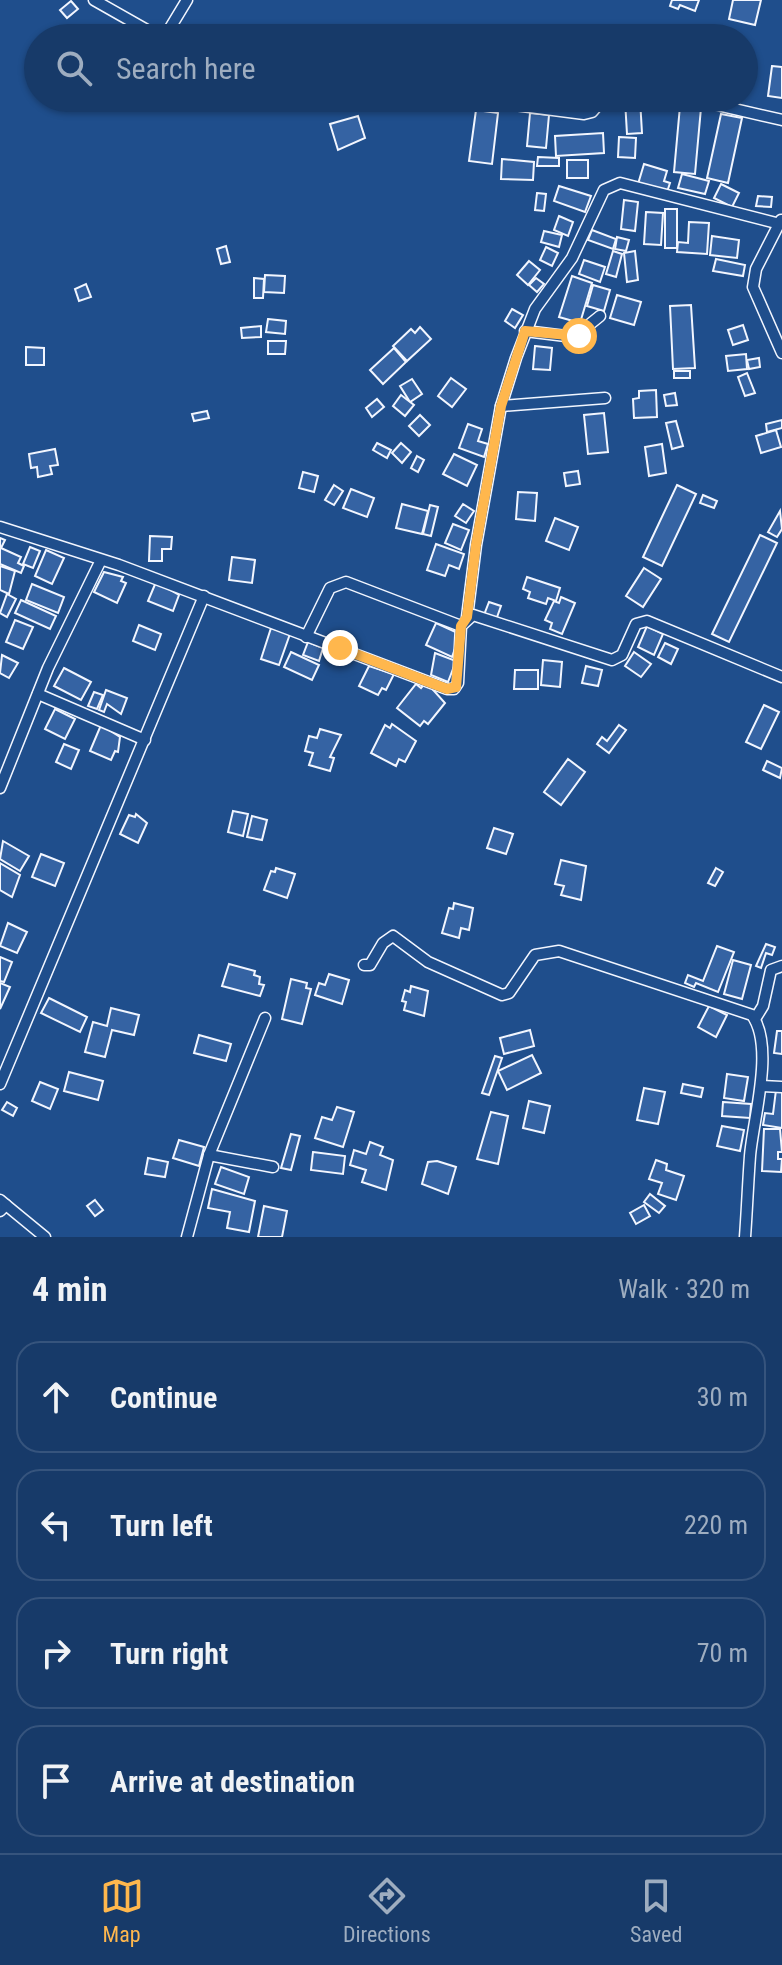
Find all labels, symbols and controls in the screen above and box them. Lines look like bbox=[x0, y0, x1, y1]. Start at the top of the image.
search box bbox=[24, 24, 758, 112]
icon: search bbox=[52, 46, 96, 90]
text: Search here bbox=[116, 51, 256, 86]
route start bbox=[561, 318, 597, 354]
route end bbox=[322, 630, 358, 666]
text: 4 min bbox=[32, 1269, 108, 1309]
text: Walk · 320 m bbox=[618, 1274, 750, 1304]
icon: ahead bbox=[34, 1375, 78, 1419]
text: Continue bbox=[110, 1380, 217, 1415]
text: 30 m bbox=[697, 1382, 748, 1412]
icon: left bbox=[34, 1503, 78, 1547]
text: Turn left bbox=[110, 1508, 213, 1543]
text: 220 m bbox=[684, 1510, 748, 1540]
icon: right bbox=[34, 1631, 78, 1675]
text: Turn right bbox=[110, 1636, 228, 1671]
text: 70 m bbox=[697, 1638, 748, 1668]
icon: arrive bbox=[34, 1759, 78, 1803]
text: Arrive at destination bbox=[110, 1764, 355, 1799]
tab: Map bbox=[100, 1874, 144, 1947]
tab: Directions bbox=[343, 1874, 431, 1947]
tab: Saved bbox=[630, 1874, 682, 1947]

